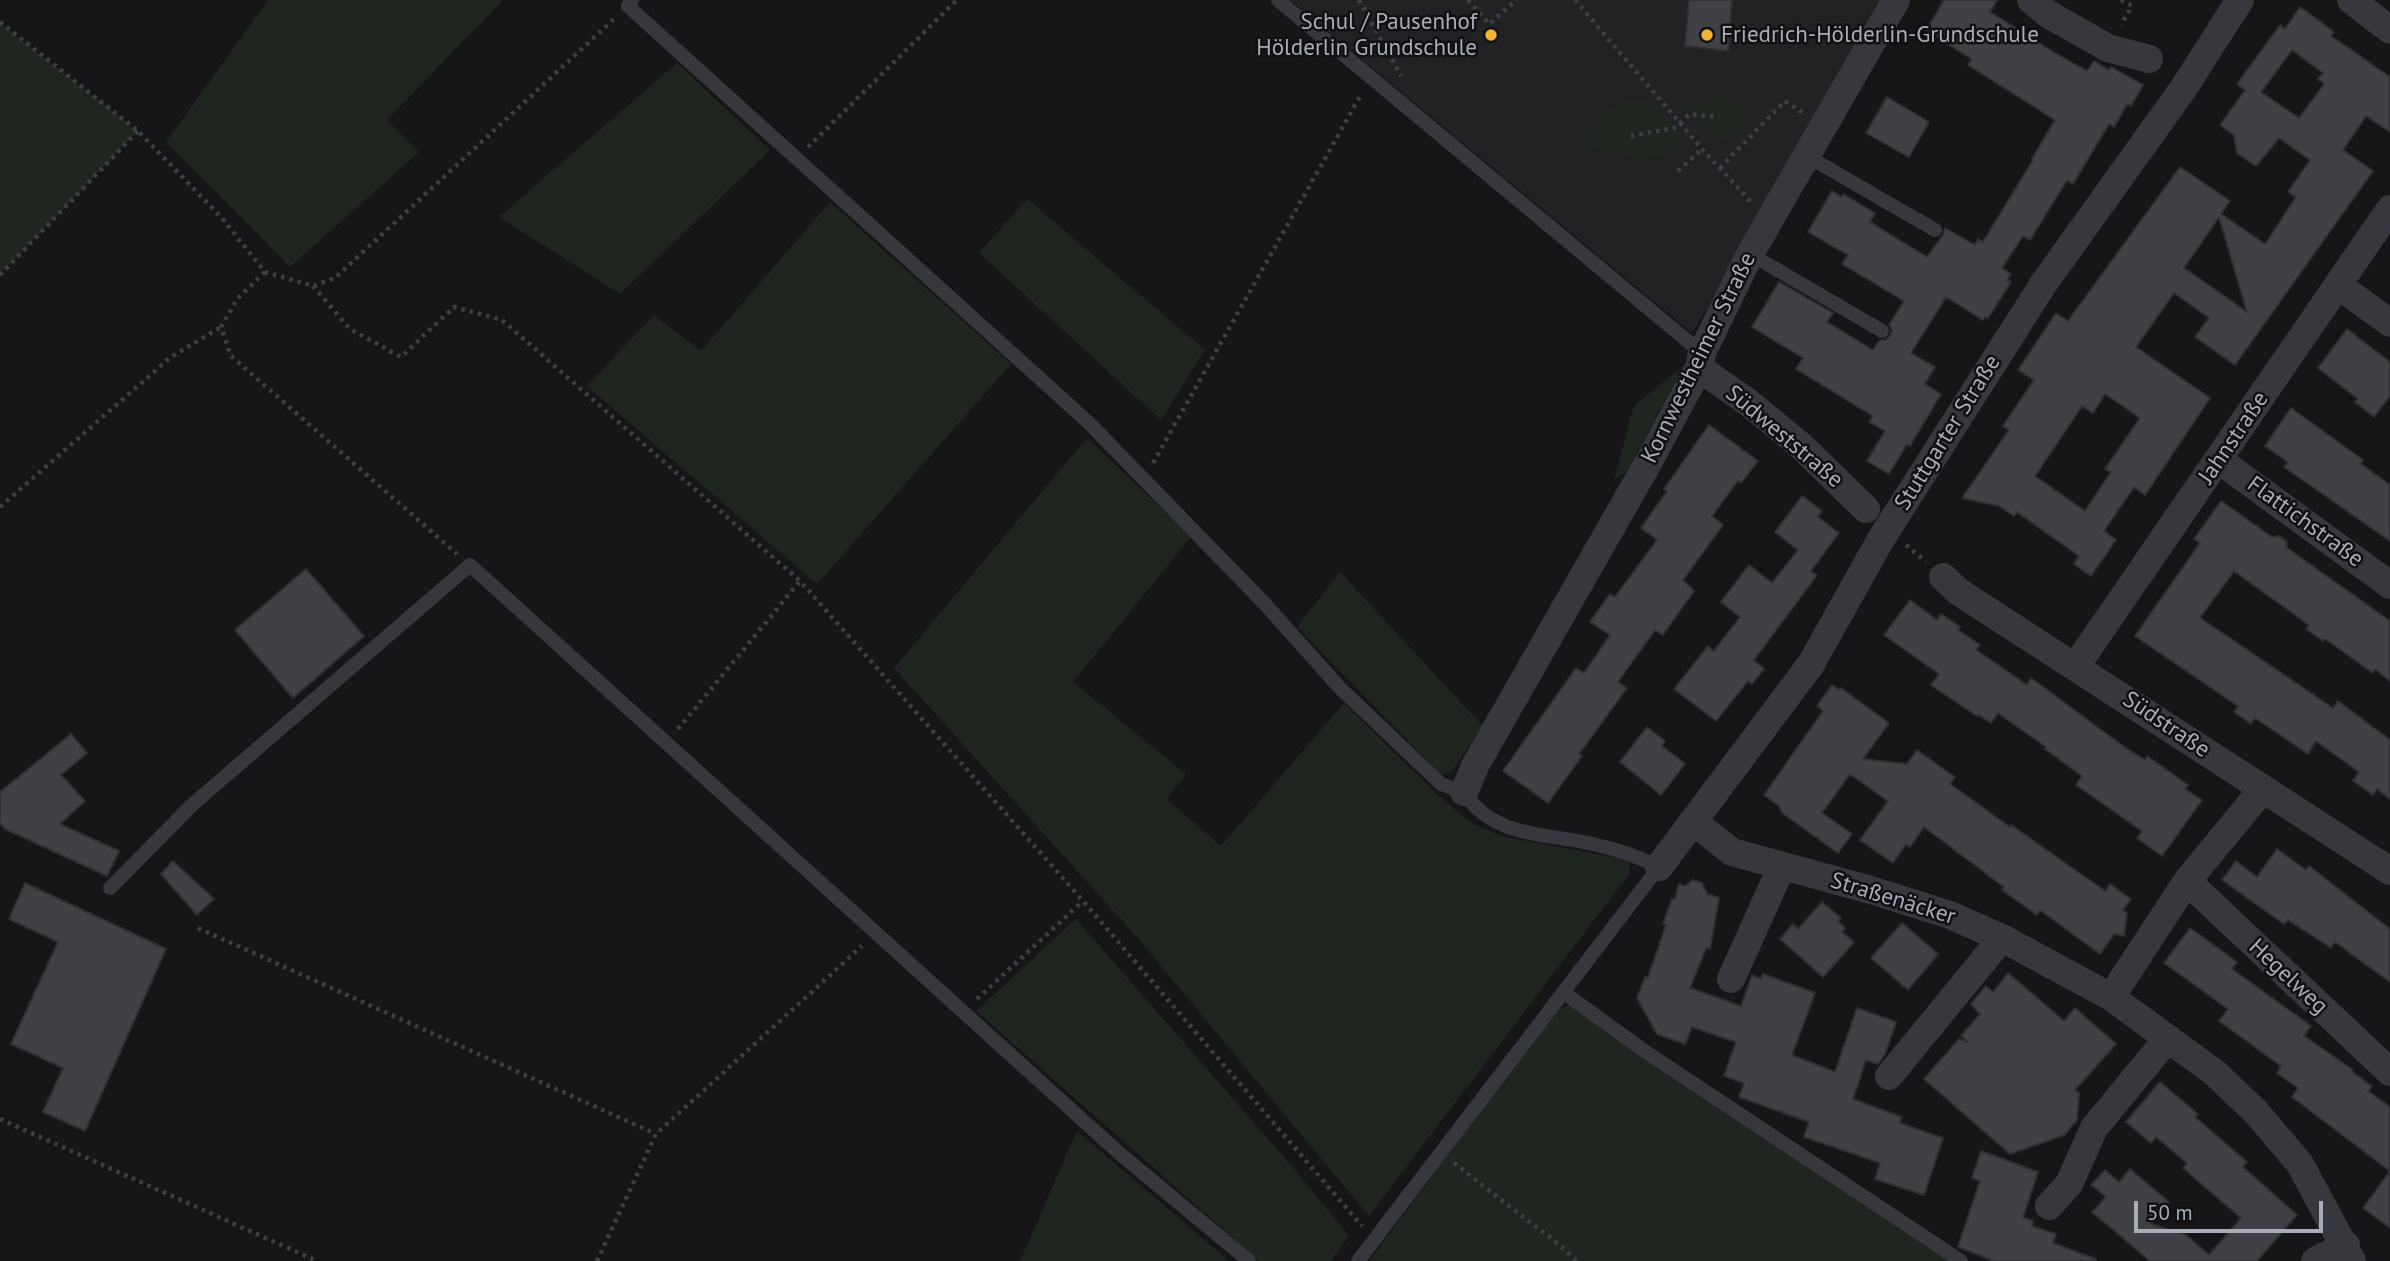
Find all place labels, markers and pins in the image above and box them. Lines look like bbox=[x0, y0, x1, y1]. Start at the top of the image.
place label: Schul / Pausenhof Hölderlin Grundschule bbox=[1256, 8, 1477, 62]
place label: Friedrich-Hölderlin-Grundschule bbox=[1721, 21, 2039, 49]
marker: Schul / Pausenhof Hölderlin Grundschule bbox=[1483, 27, 1499, 43]
marker: Friedrich-Hölderlin-Grundschule bbox=[1699, 27, 1715, 43]

